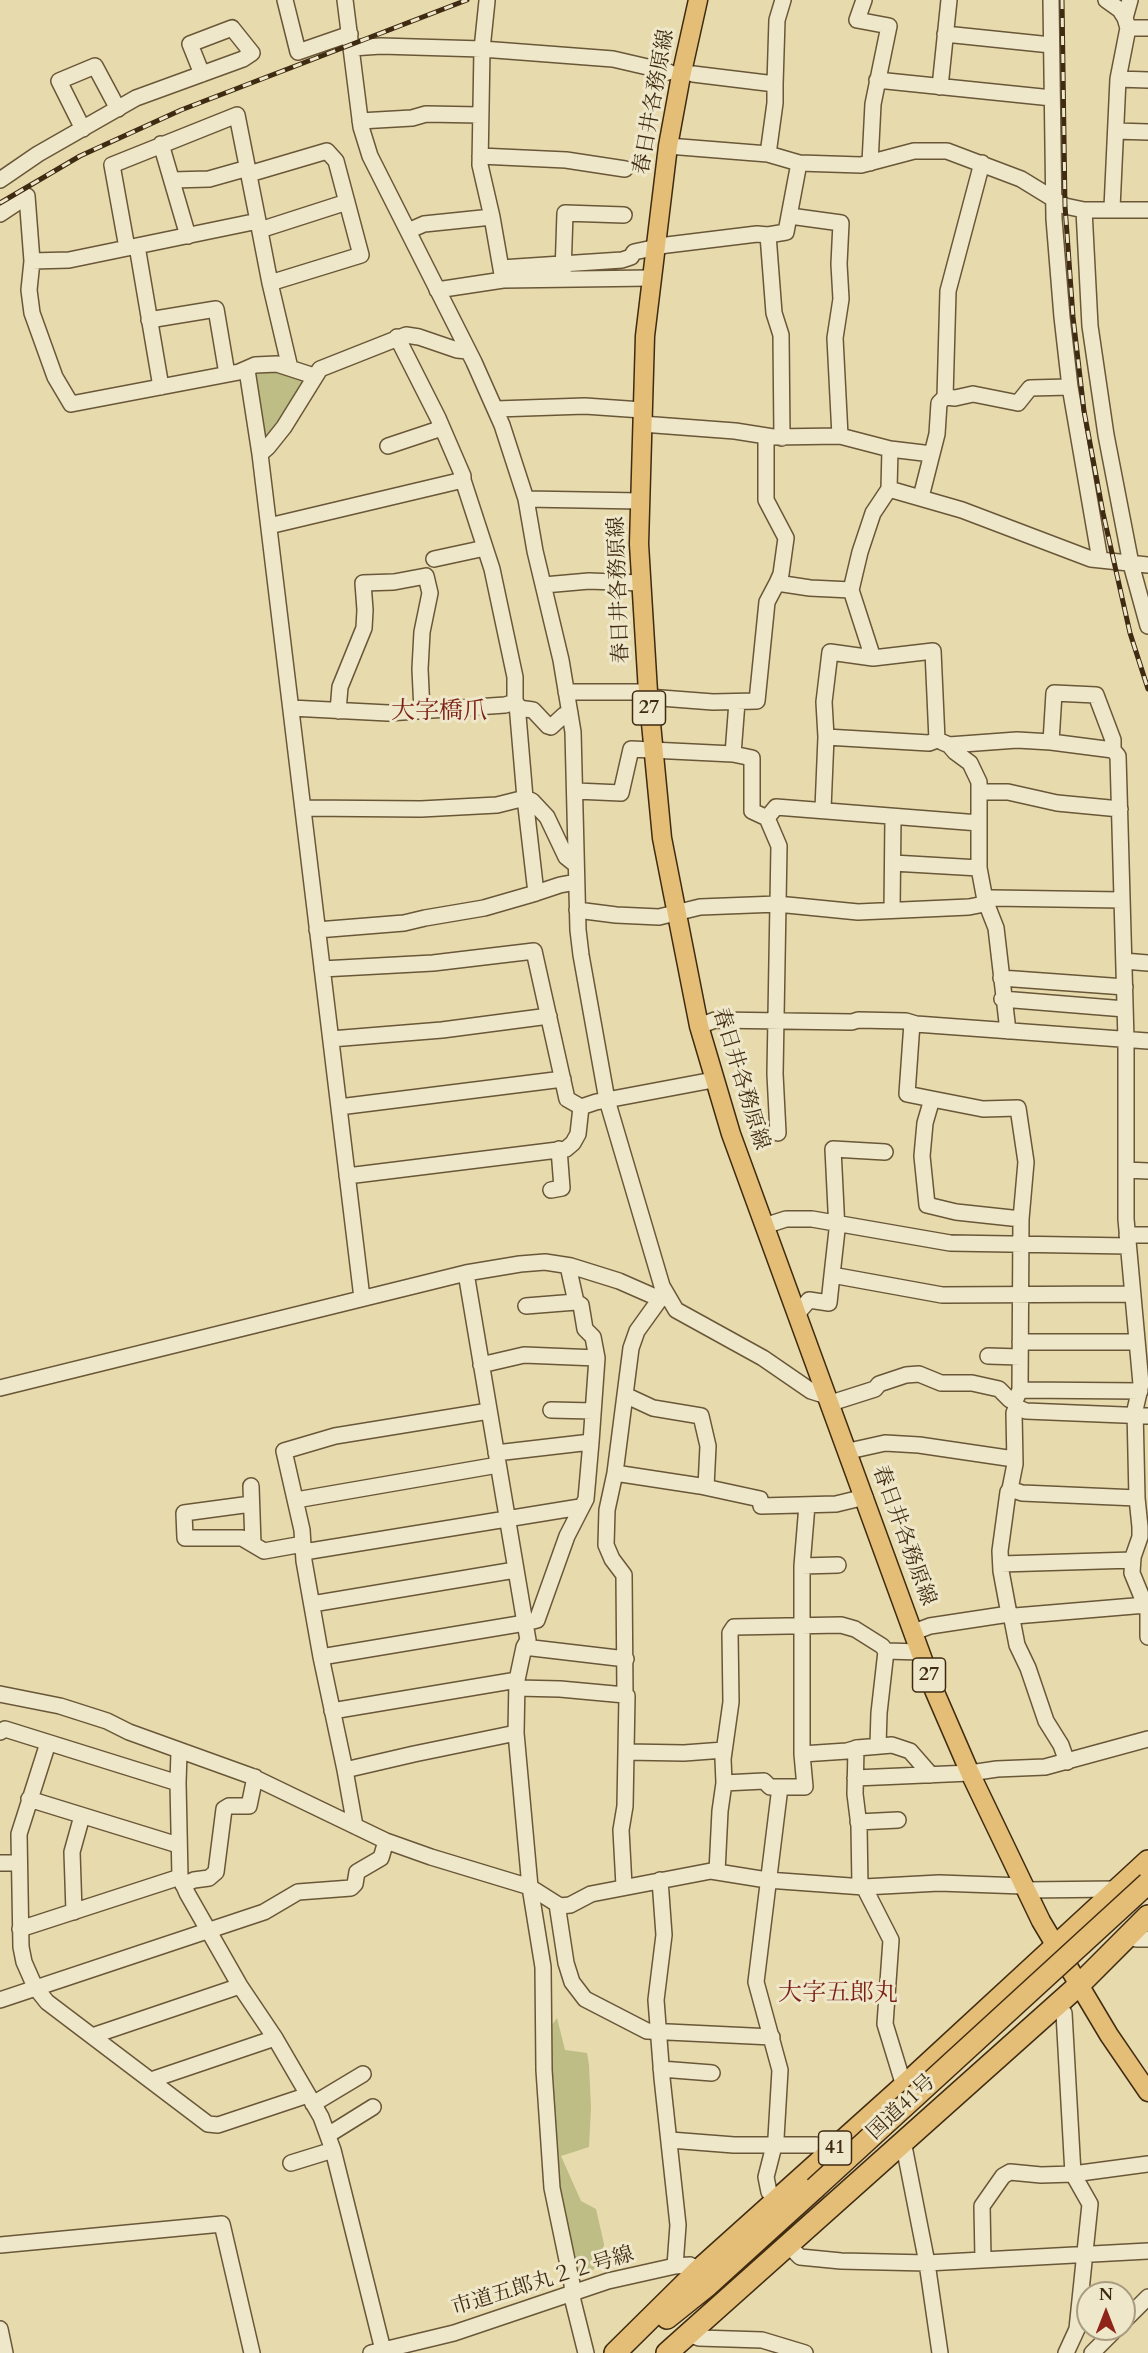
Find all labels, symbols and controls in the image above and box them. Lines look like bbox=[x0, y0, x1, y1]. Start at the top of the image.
street label: 春日井各務原線 bbox=[630, 27, 680, 177]
street label: 春日井各務原線 bbox=[605, 516, 635, 664]
road number: 27 bbox=[632, 691, 666, 725]
district label: 大字橋爪 bbox=[391, 698, 487, 726]
street label: 春日井各務原線 bbox=[706, 1005, 774, 1153]
street label: 春日井各務原線 bbox=[866, 1463, 940, 1609]
road number: 27 bbox=[912, 1658, 946, 1692]
district label: 大字五郎丸 bbox=[778, 1980, 898, 2008]
street label: 国道41号 bbox=[863, 2070, 941, 2146]
road number: 41 bbox=[818, 2131, 852, 2165]
street label: 市道五郎丸２２号線 bbox=[449, 2242, 637, 2322]
north arrow bbox=[1076, 2281, 1136, 2341]
text: N bbox=[1099, 2284, 1113, 2306]

